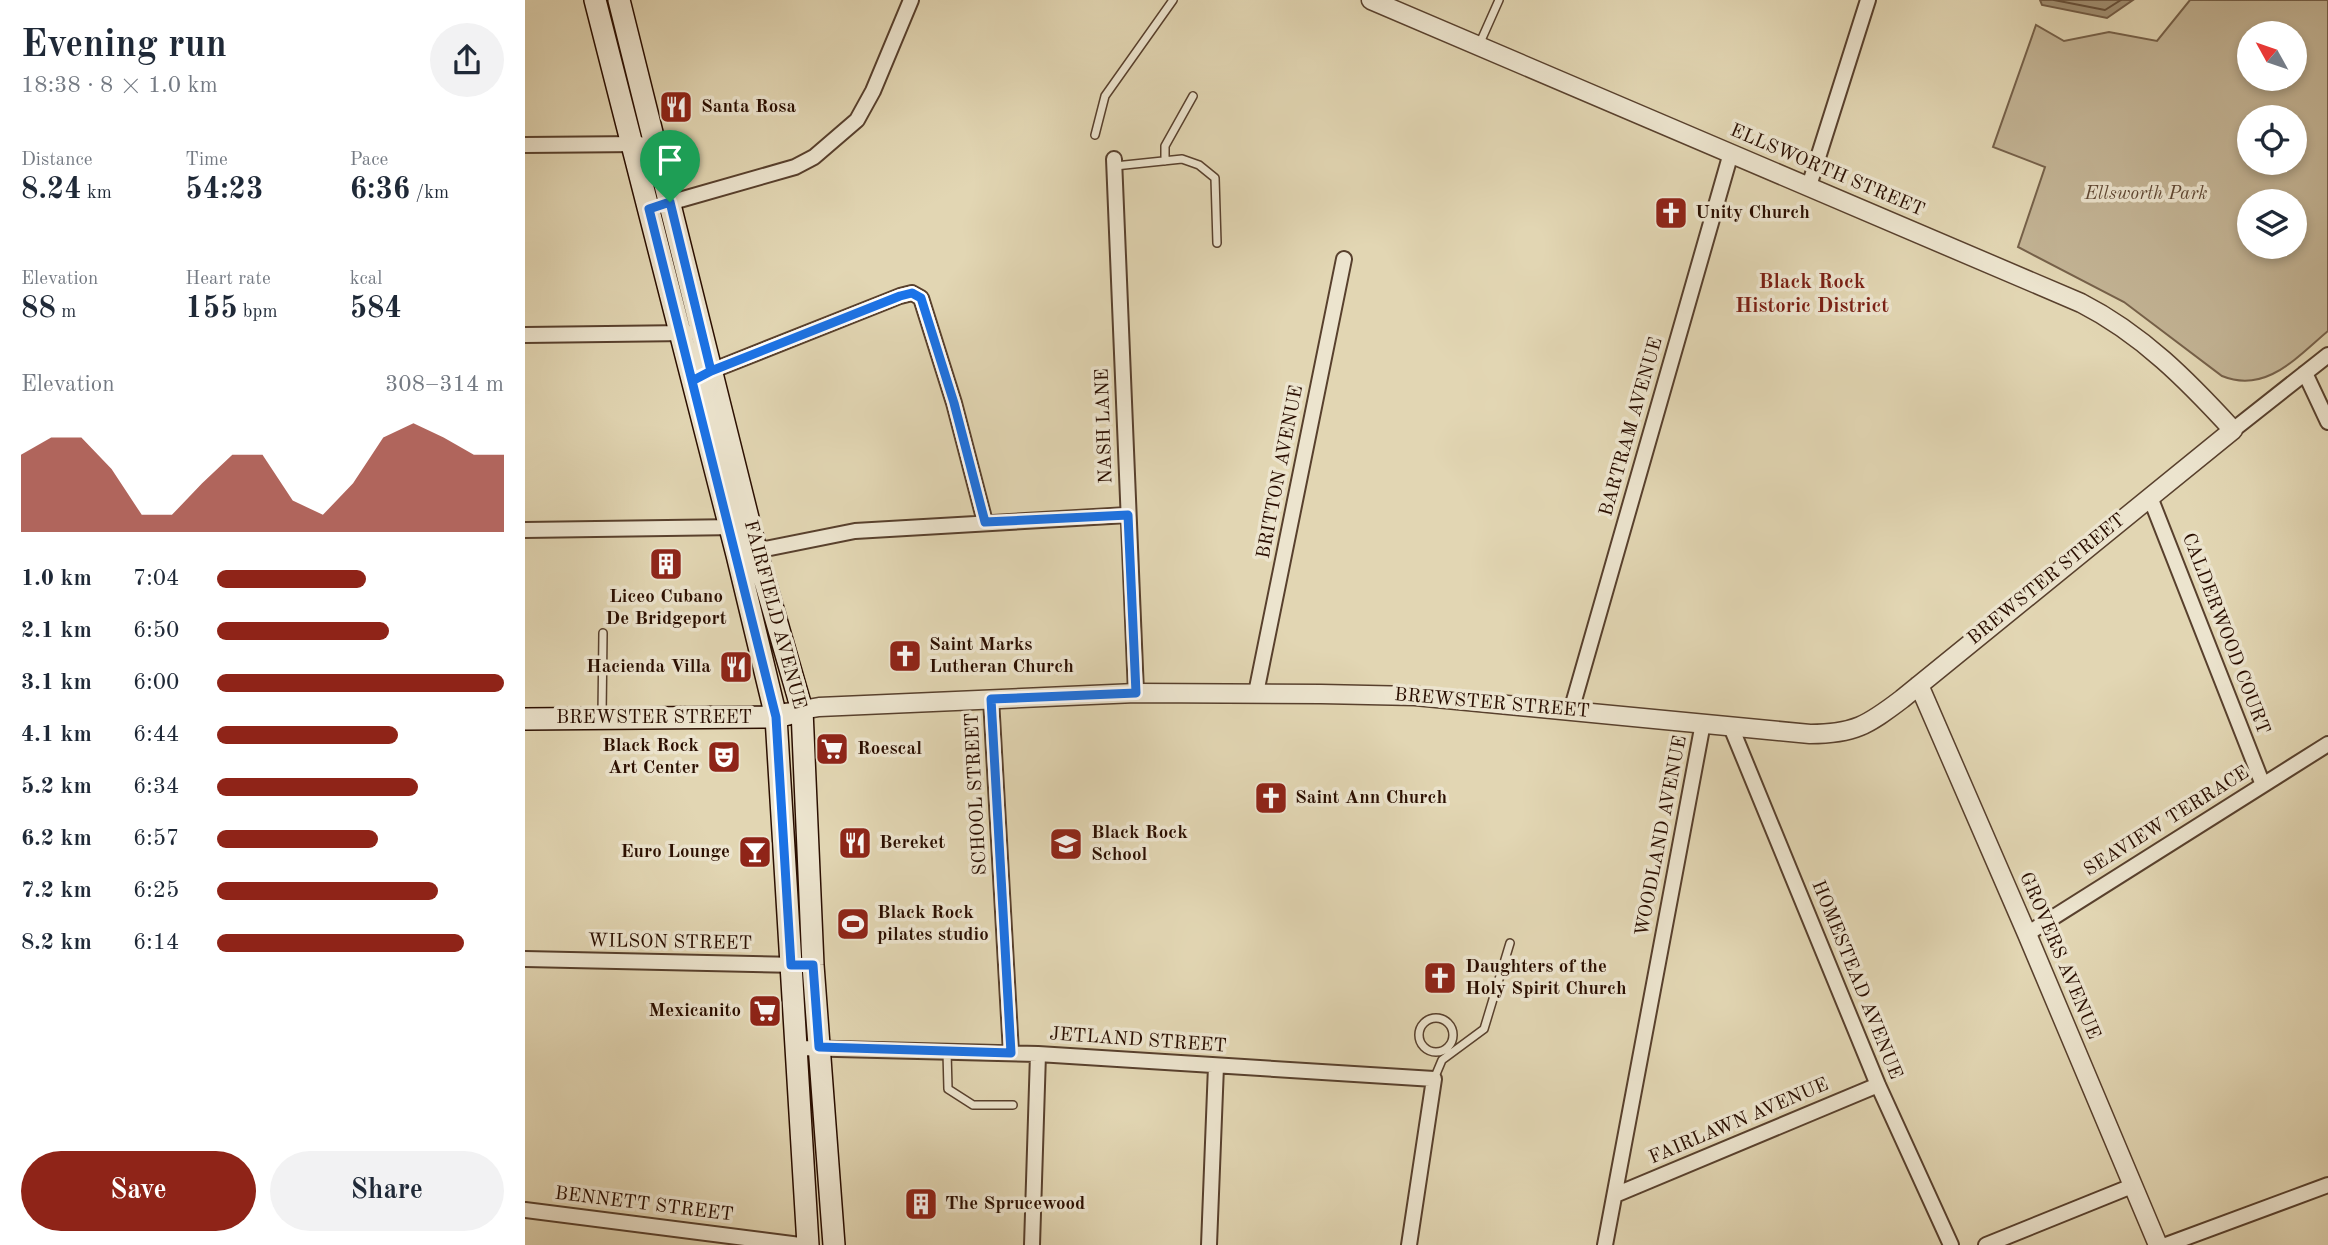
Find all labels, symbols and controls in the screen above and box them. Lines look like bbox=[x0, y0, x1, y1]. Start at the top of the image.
north arrow bbox=[2237, 21, 2307, 91]
map controls bbox=[2237, 21, 2307, 259]
button: share bbox=[430, 23, 504, 97]
text: Evening run bbox=[21, 27, 227, 65]
text: 18:38 · 8 × 1.0 km bbox=[21, 74, 218, 97]
restaurant icon: Santa Rosa bbox=[657, 88, 695, 126]
place label: Santa Rosa bbox=[701, 98, 797, 117]
button: locate bbox=[2237, 105, 2307, 175]
street label: ELLSWORTH STREET bbox=[1727, 121, 1927, 221]
pin bbox=[640, 130, 700, 202]
icon: arrive bbox=[651, 141, 689, 179]
text: Distance bbox=[21, 151, 93, 170]
text: Time bbox=[185, 151, 228, 170]
text: Pace bbox=[350, 151, 388, 170]
text: 8.24 bbox=[21, 175, 82, 205]
text: 54:23 bbox=[185, 175, 263, 205]
text: 6:36 bbox=[350, 175, 410, 205]
text: km bbox=[82, 184, 112, 203]
text: /km bbox=[410, 184, 449, 203]
park label: Ellsworth Park bbox=[2083, 185, 2208, 204]
button: layers bbox=[2237, 189, 2307, 259]
church icon: Unity Church bbox=[1652, 194, 1690, 232]
place label: Unity Church bbox=[1695, 204, 1810, 223]
text: Elevation bbox=[21, 270, 98, 289]
text: Heart rate bbox=[185, 270, 271, 289]
text: kcal bbox=[350, 270, 382, 289]
district label: Black Rock Historic District bbox=[1735, 272, 1889, 317]
text: 88 bbox=[21, 294, 56, 324]
text: 155 bbox=[185, 294, 238, 324]
text: 584 bbox=[350, 294, 402, 324]
text: m bbox=[56, 303, 76, 322]
text: bpm bbox=[238, 303, 278, 322]
street label: BARTRAM AVENUE bbox=[1597, 335, 1667, 519]
street label: NASH LANE bbox=[1093, 368, 1117, 484]
text: Elevation bbox=[21, 373, 115, 396]
text: 308–314 m bbox=[385, 373, 504, 396]
street label: BRITTON AVENUE bbox=[1255, 384, 1307, 560]
street label: BREWSTER STREET bbox=[1965, 511, 2129, 649]
street label: FAIRFIELD AVENUE bbox=[740, 518, 808, 712]
street label: CALDERWOOD COURT bbox=[2178, 531, 2272, 737]
building icon: Liceo Cubano De Bridgeport bbox=[647, 545, 685, 583]
text: 1.0 km bbox=[21, 567, 92, 590]
text: 7:04 bbox=[133, 567, 179, 590]
place label: Liceo Cubano De Bridgeport bbox=[605, 588, 727, 629]
text: 2.1 km bbox=[21, 619, 92, 642]
text: 6:50 bbox=[133, 619, 179, 642]
place label: Saint Marks Lutheran Church bbox=[929, 636, 1074, 677]
church icon: Saint Marks Lutheran Church bbox=[886, 637, 924, 675]
restaurant icon: Hacienda Villa bbox=[717, 648, 755, 686]
place label: Hacienda Villa bbox=[586, 658, 711, 677]
text: 3.1 km bbox=[21, 671, 92, 694]
text: 6:00 bbox=[133, 671, 179, 694]
street label: BREWSTER STREET bbox=[1393, 686, 1591, 722]
street label: BREWSTER STREET bbox=[556, 709, 752, 728]
street label: SCHOOL STREET bbox=[963, 712, 991, 876]
text: 4.1 km bbox=[21, 723, 92, 746]
text: 6:44 bbox=[133, 723, 179, 746]
supermarket icon: Roescal bbox=[813, 730, 851, 768]
street label: WOODLAND AVENUE bbox=[1633, 734, 1691, 938]
place label: Black Rock Art Center bbox=[602, 737, 699, 778]
theatre icon: Black Rock Art Center bbox=[705, 738, 743, 776]
place label: Roescal bbox=[857, 740, 922, 759]
street label: SEAVIEW TERRACE bbox=[2081, 763, 2253, 881]
text: 5.2 km bbox=[21, 775, 92, 798]
text: 6:34 bbox=[133, 775, 179, 798]
church icon: Saint Ann Church bbox=[1252, 779, 1290, 817]
place label: Saint Ann Church bbox=[1295, 789, 1447, 808]
restaurant icon: Bereket bbox=[836, 824, 874, 862]
place label: Black Rock School bbox=[1091, 824, 1188, 865]
school or university icon: Black Rock School bbox=[1047, 825, 1085, 863]
text: 6.2 km bbox=[21, 827, 92, 850]
text: 6:57 bbox=[133, 827, 179, 850]
bar icon: Euro Lounge bbox=[736, 833, 774, 871]
place label: Bereket bbox=[879, 834, 945, 853]
place label: Euro Lounge bbox=[620, 843, 730, 862]
street label: GROVERS AVENUE bbox=[2015, 870, 2103, 1042]
street label: HOMESTEAD AVENUE bbox=[1807, 878, 1905, 1082]
text: 7.2 km bbox=[21, 879, 92, 902]
text: 6:25 bbox=[133, 879, 179, 902]
place label: Black Rock pilates studio bbox=[877, 904, 989, 945]
sports icon: Black Rock pilates studio bbox=[834, 905, 872, 943]
text: 8.2 km bbox=[21, 931, 92, 954]
text: 6:14 bbox=[133, 931, 179, 954]
street label: WILSON STREET bbox=[588, 932, 752, 954]
place label: Daughters of the Holy Spirit Church bbox=[1465, 958, 1627, 999]
church icon: Daughters of the Holy Spirit Church bbox=[1421, 959, 1459, 997]
supermarket icon: Mexicanito bbox=[746, 992, 784, 1030]
place label: Mexicanito bbox=[648, 1002, 741, 1021]
street label: JETLAND STREET bbox=[1049, 1025, 1227, 1057]
street label: FAIRLAWN AVENUE bbox=[1647, 1076, 1831, 1168]
button: Save bbox=[21, 1151, 256, 1231]
button: Share bbox=[270, 1151, 504, 1231]
street label: BENNETT STREET bbox=[554, 1185, 734, 1225]
building icon: The Sprucewood bbox=[902, 1185, 940, 1223]
place label: The Sprucewood bbox=[945, 1195, 1085, 1214]

